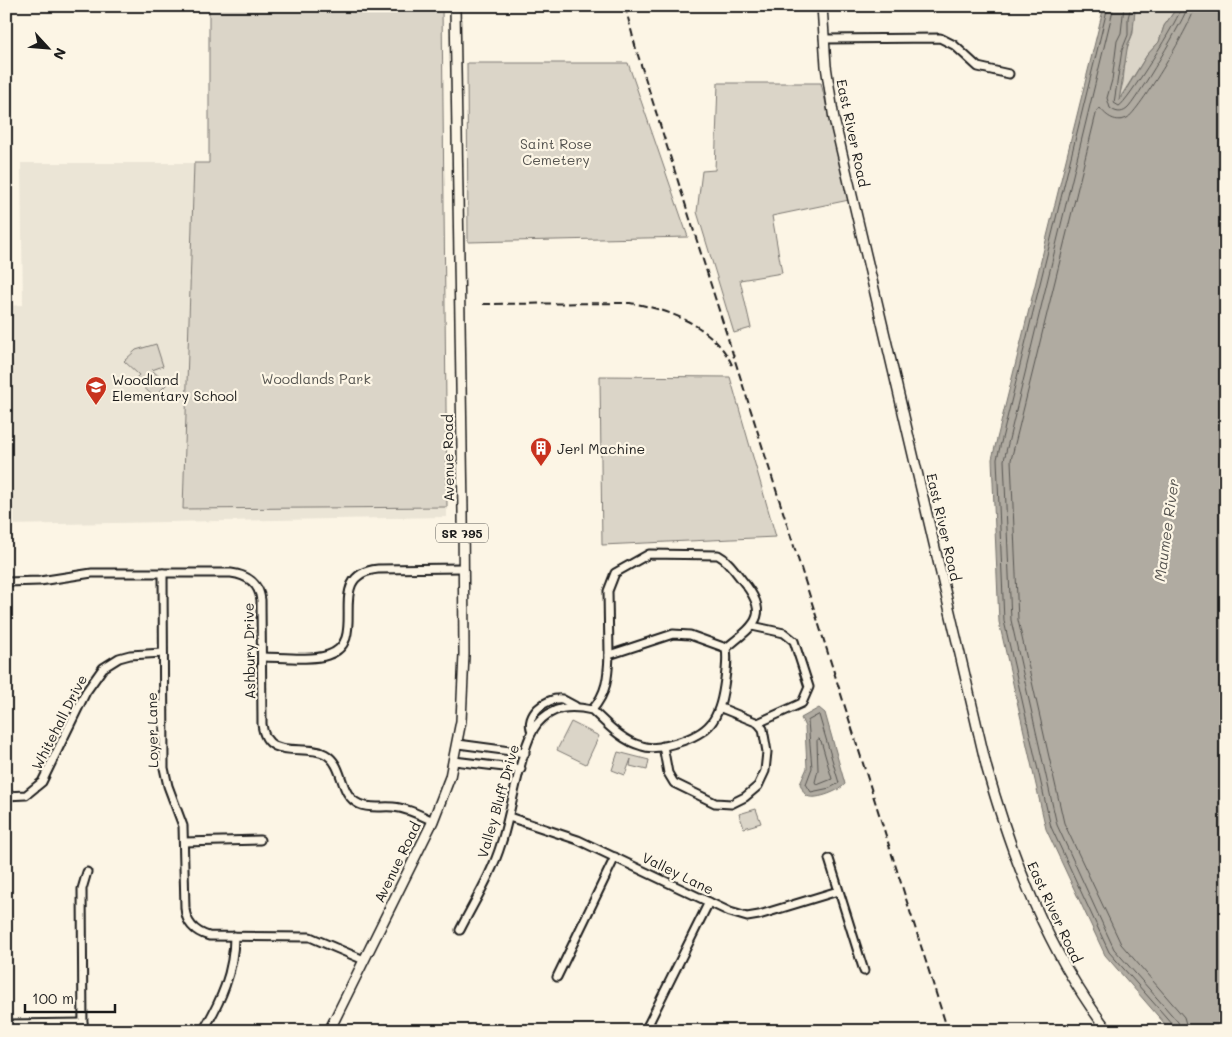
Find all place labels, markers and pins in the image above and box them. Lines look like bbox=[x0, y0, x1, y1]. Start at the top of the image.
place label: Woodland Elementary School bbox=[112, 370, 238, 405]
school or university icon: Woodland Elementary School bbox=[84, 375, 108, 406]
building icon: Jerl Machine bbox=[529, 436, 553, 467]
place label: Jerl Machine bbox=[557, 439, 645, 458]

